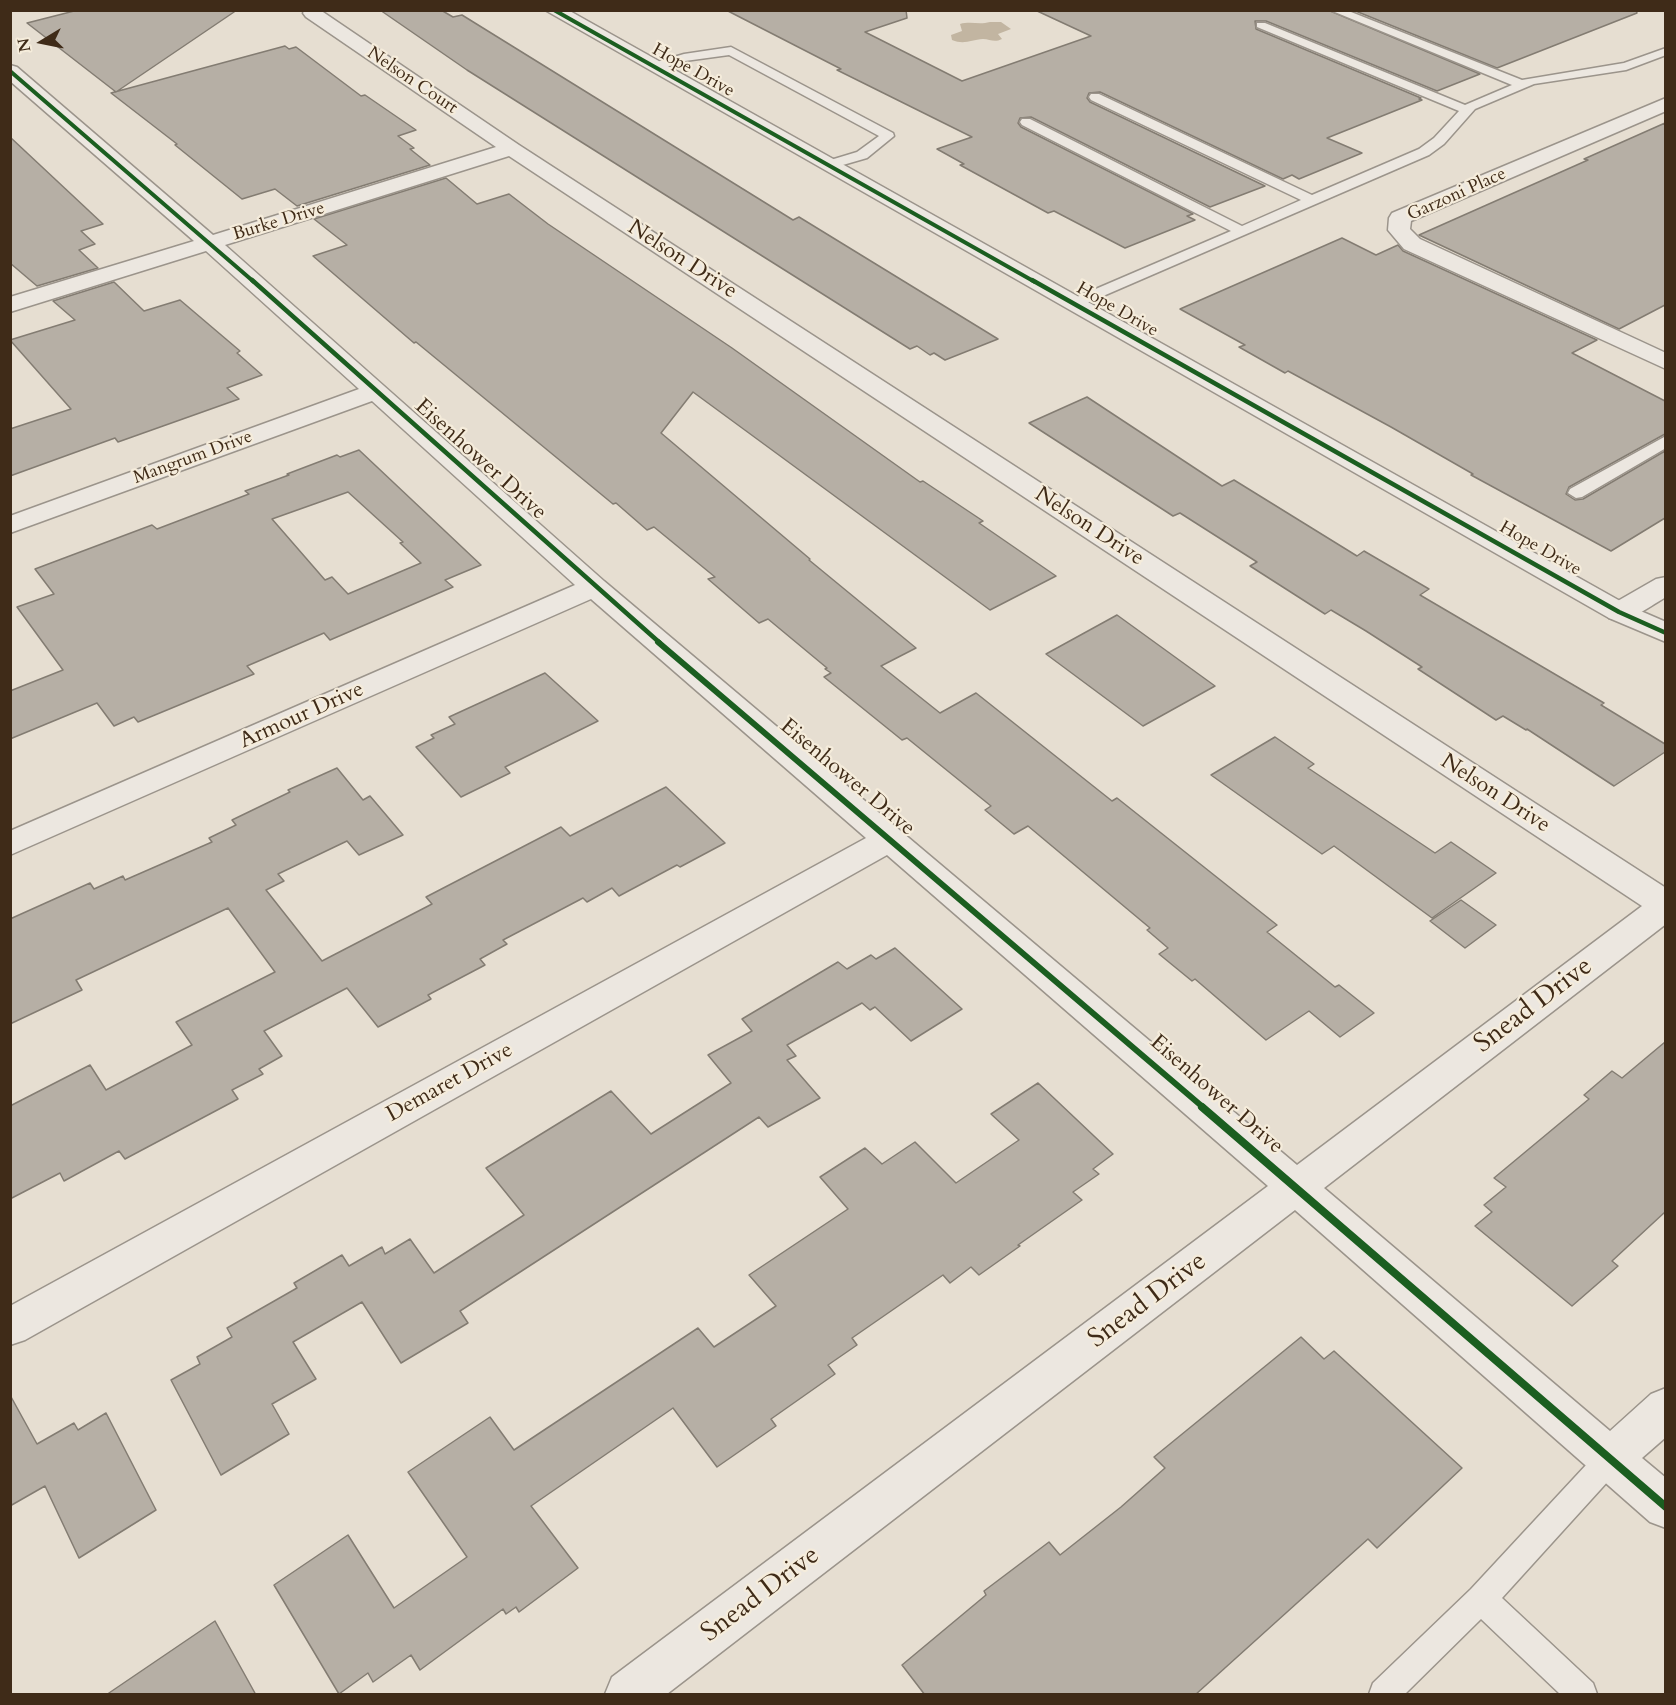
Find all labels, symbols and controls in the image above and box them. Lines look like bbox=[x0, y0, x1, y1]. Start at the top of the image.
north arrow bbox=[12, 12, 72, 72]
text: N bbox=[12, 36, 36, 54]
street label: Hope Drive bbox=[648, 40, 738, 102]
street label: Nelson Court bbox=[363, 43, 461, 119]
street label: Garzoni Place bbox=[1404, 164, 1510, 226]
street label: Burke Drive bbox=[230, 198, 328, 246]
street label: Nelson Drive bbox=[622, 215, 742, 305]
street label: Hope Drive bbox=[1072, 278, 1162, 342]
street label: Eisenhower Drive bbox=[409, 394, 551, 526]
street label: Mangrum Drive bbox=[131, 426, 255, 490]
street label: Nelson Drive bbox=[1029, 482, 1149, 572]
street label: Hope Drive bbox=[1495, 517, 1585, 581]
street label: Armour Drive bbox=[236, 677, 368, 755]
street label: Eisenhower Drive bbox=[774, 714, 920, 842]
street label: Nelson Drive bbox=[1435, 749, 1555, 839]
street label: Snead Drive bbox=[1468, 951, 1600, 1061]
street label: Eisenhower Drive bbox=[1144, 1030, 1288, 1160]
street label: Demaret Drive bbox=[382, 1038, 518, 1128]
street label: Snead Drive bbox=[1082, 1246, 1214, 1356]
street label: Snead Drive bbox=[695, 1540, 827, 1650]

